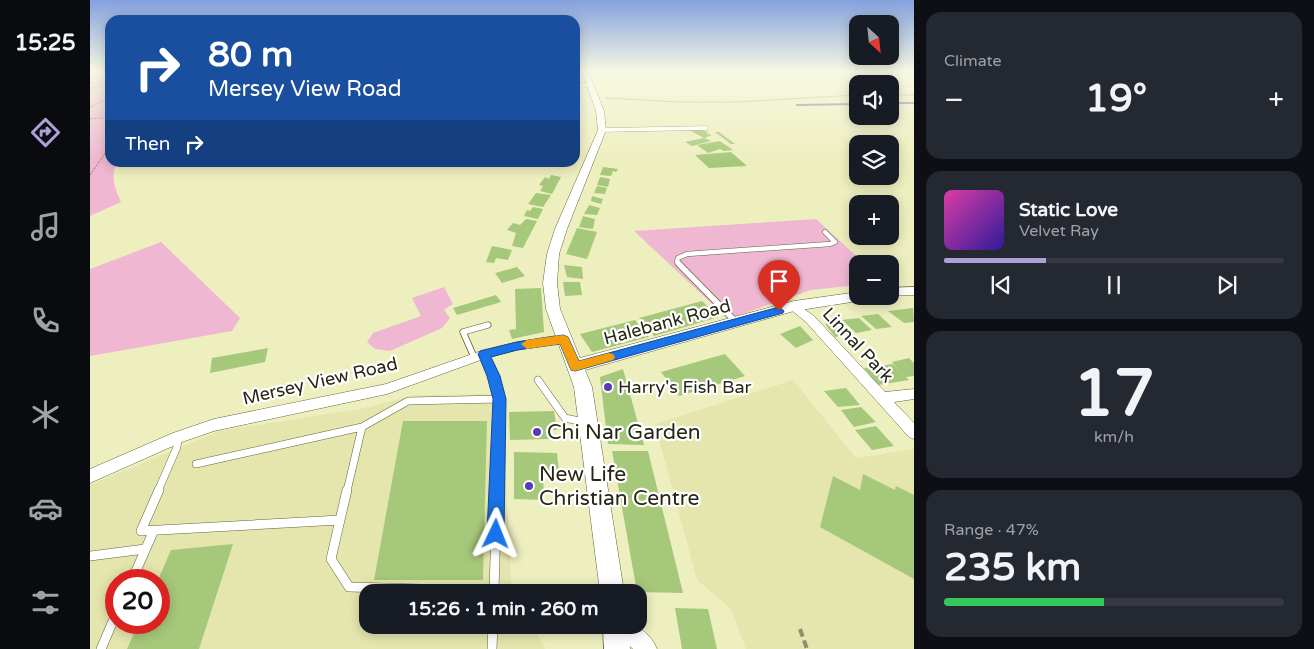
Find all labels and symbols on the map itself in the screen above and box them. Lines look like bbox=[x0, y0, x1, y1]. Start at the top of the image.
north arrow bbox=[849, 15, 899, 65]
pin bbox=[758, 260, 800, 311]
street label: Halebank Road bbox=[601, 294, 733, 350]
street label: Linnal Park bbox=[818, 303, 898, 387]
street label: Mersey View Road bbox=[240, 352, 400, 410]
place label: Harry's Fish Bar bbox=[618, 376, 752, 398]
marker: Harry's Fish Bar bbox=[602, 381, 614, 393]
place label: Chi Nar Garden bbox=[547, 420, 701, 445]
marker: Chi Nar Garden bbox=[531, 426, 543, 438]
place label: New Life Christian Centre bbox=[539, 462, 699, 511]
marker: New Life Christian Centre bbox=[523, 480, 535, 492]
position arrow bbox=[469, 507, 521, 559]
speed limit sign: 20 bbox=[105, 569, 170, 634]

